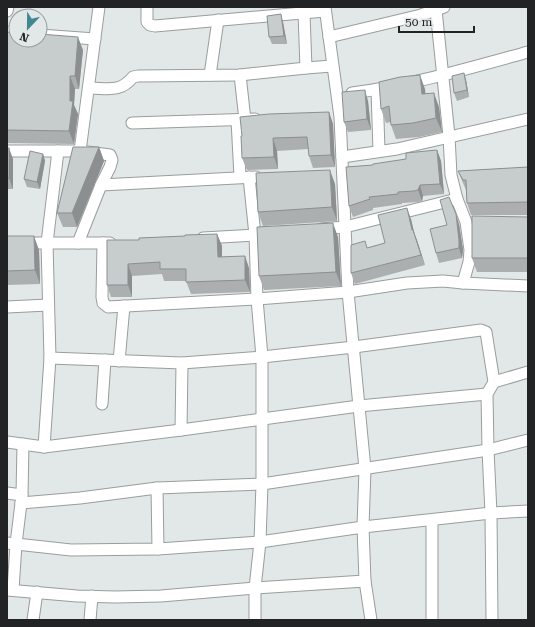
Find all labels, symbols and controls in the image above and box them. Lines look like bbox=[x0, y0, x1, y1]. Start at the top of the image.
north arrow bbox=[8, 8, 48, 48]
scale bar bbox=[399, 8, 474, 34]
text: 50 m bbox=[405, 15, 432, 29]
text: N bbox=[18, 29, 31, 44]

